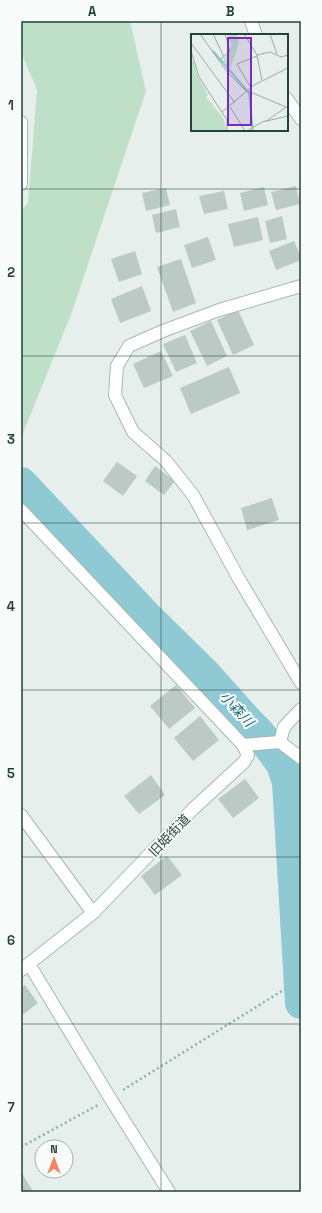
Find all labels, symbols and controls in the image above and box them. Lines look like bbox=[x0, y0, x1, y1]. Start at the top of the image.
text: A bbox=[88, 3, 97, 20]
text: B bbox=[226, 3, 235, 20]
inset map bbox=[191, 34, 288, 131]
text: 1 bbox=[8, 97, 14, 114]
text: 2 bbox=[7, 264, 15, 281]
text: 3 bbox=[7, 431, 15, 448]
text: 4 bbox=[7, 598, 15, 615]
water label: 小森川 bbox=[216, 688, 259, 732]
text: 5 bbox=[7, 765, 15, 782]
street label: 旧姫街道 bbox=[145, 811, 194, 860]
text: 6 bbox=[7, 932, 15, 949]
text: 7 bbox=[7, 1099, 15, 1116]
north arrow bbox=[34, 1139, 74, 1179]
text: N bbox=[50, 1142, 58, 1156]

